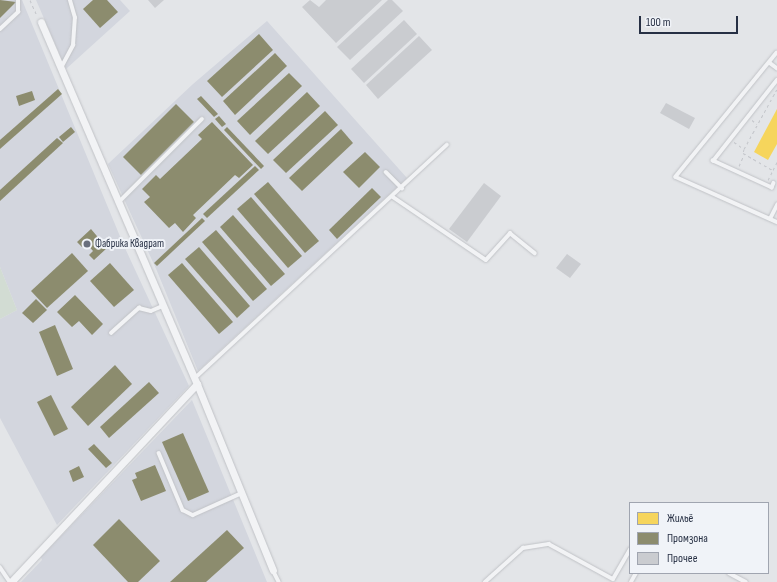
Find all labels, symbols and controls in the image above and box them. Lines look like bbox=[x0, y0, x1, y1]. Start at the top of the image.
scale bar bbox=[641, 8, 740, 34]
text: 100 m bbox=[646, 15, 671, 30]
place label: Фабрика Квадрат bbox=[95, 237, 164, 251]
marker: Фабрика Квадрат bbox=[82, 239, 92, 249]
legend bbox=[629, 502, 769, 574]
text: Жильё bbox=[667, 511, 693, 526]
text: Промзона bbox=[667, 531, 708, 546]
text: Прочее bbox=[667, 551, 698, 566]

